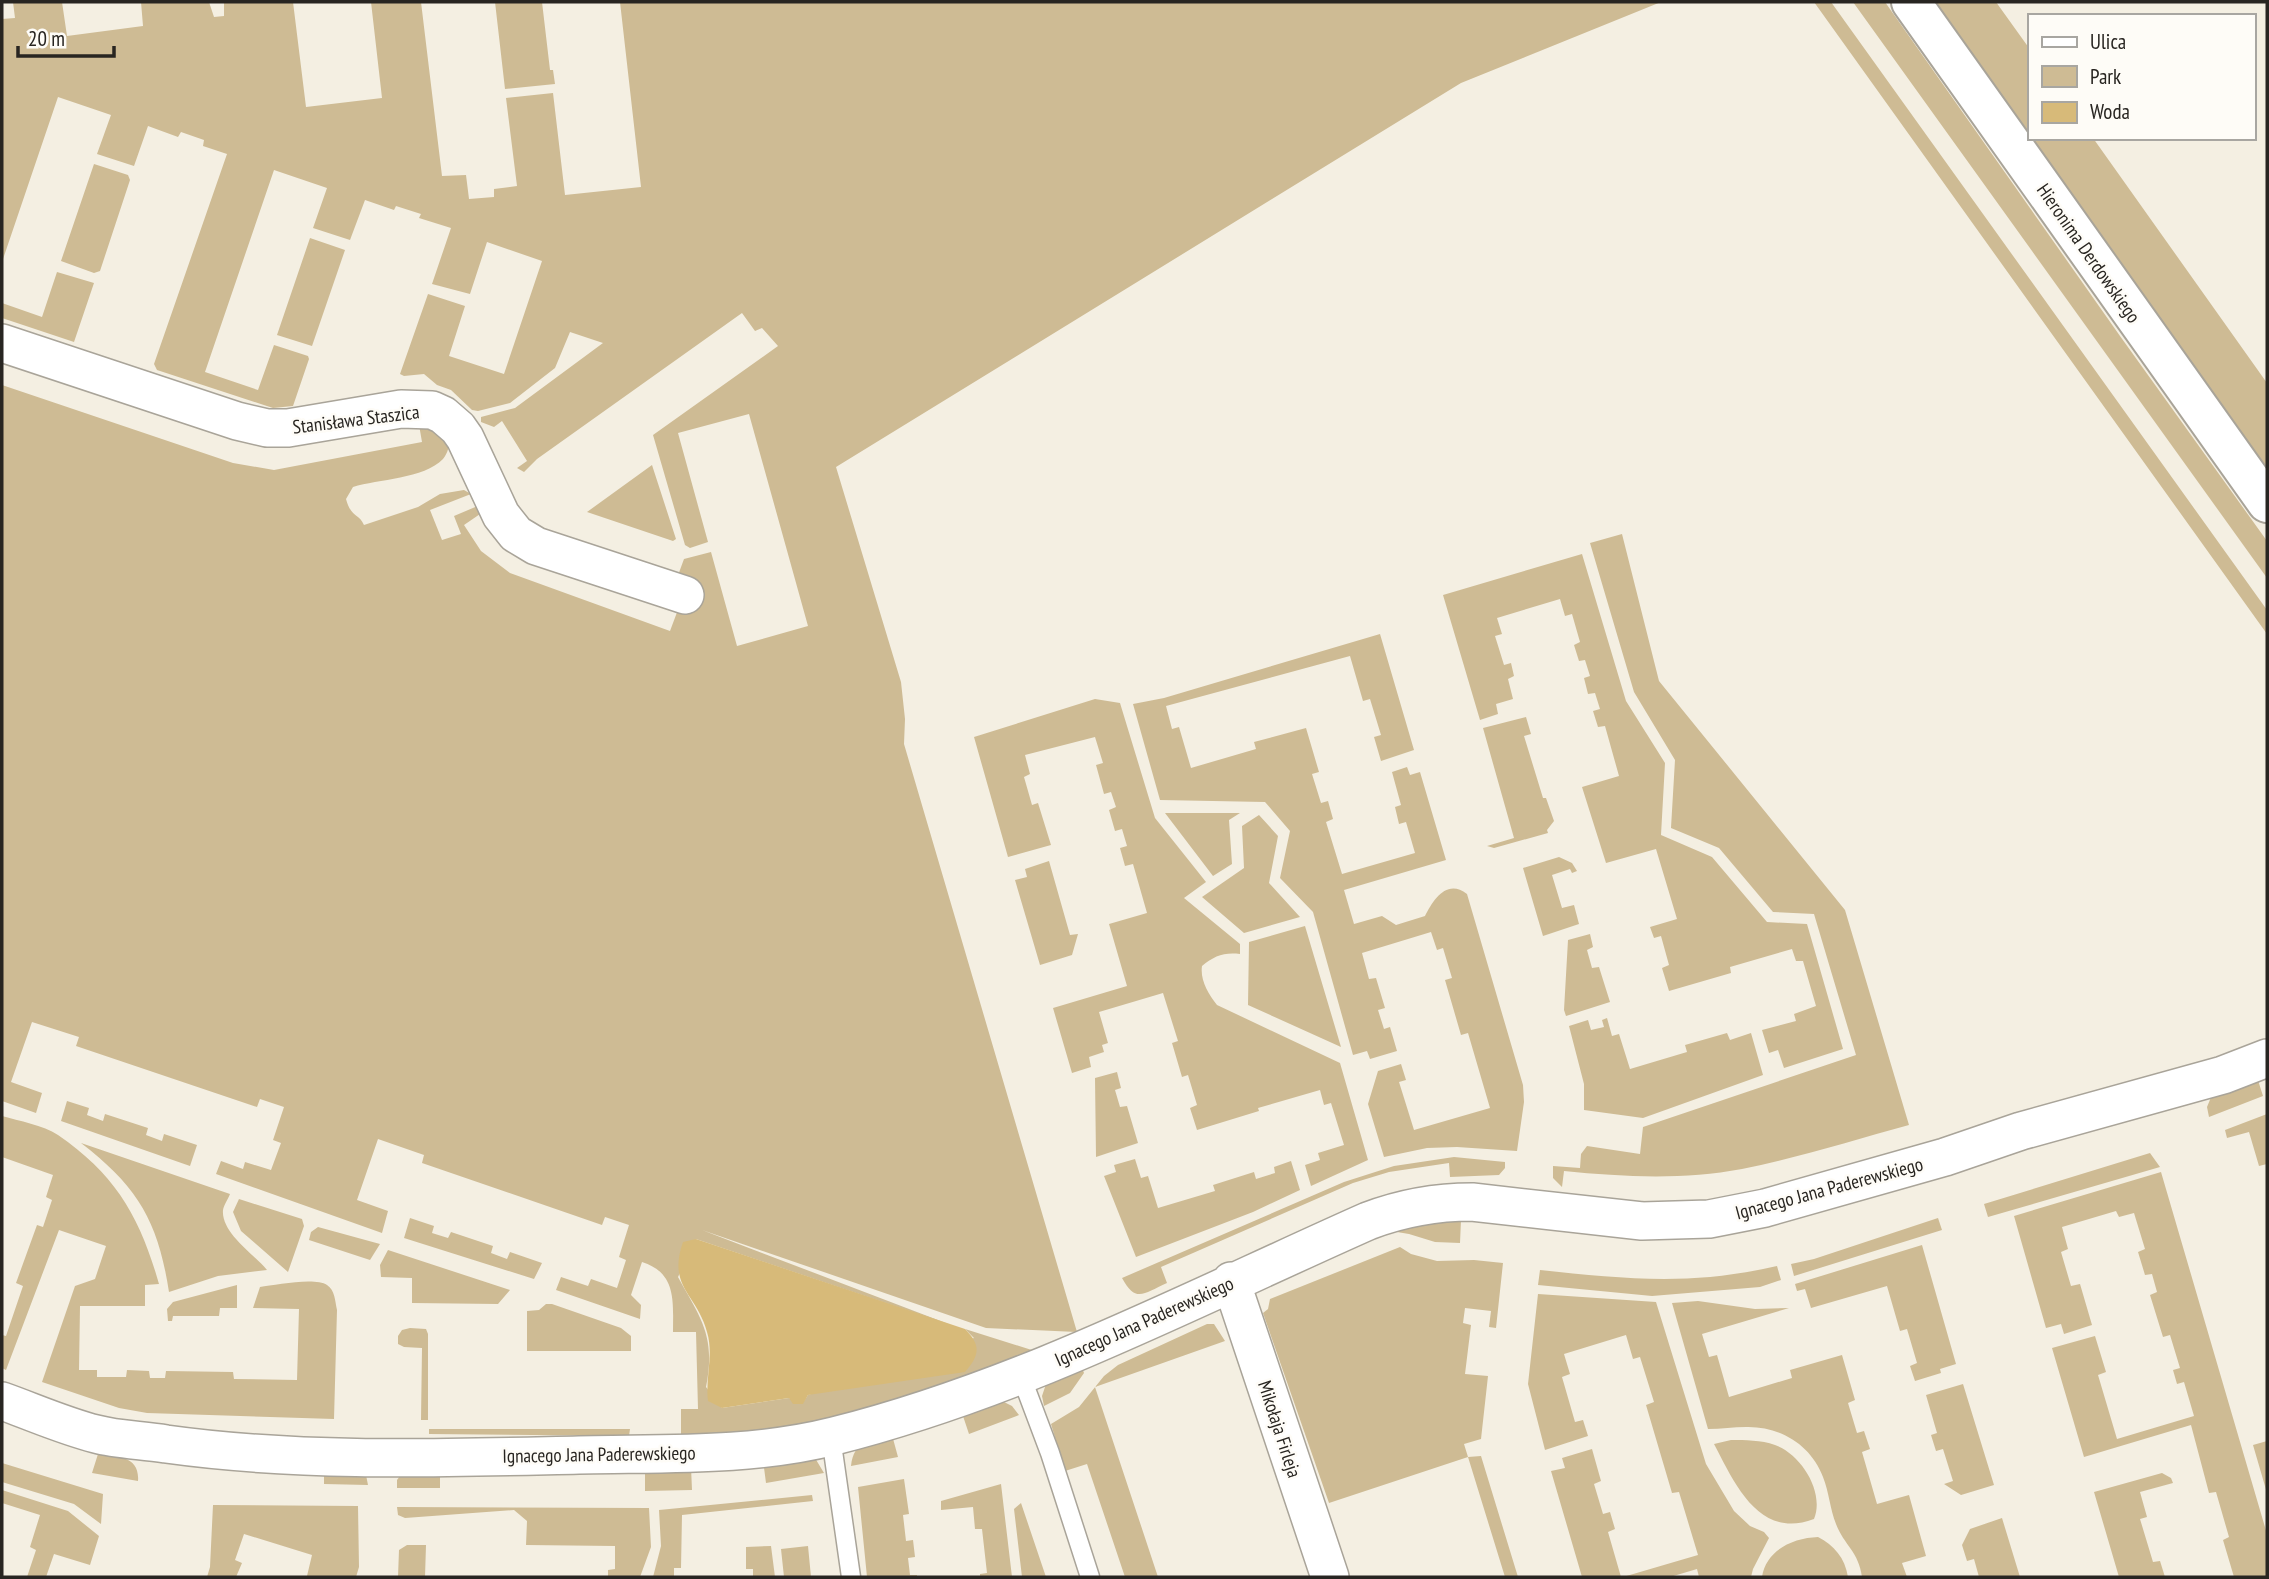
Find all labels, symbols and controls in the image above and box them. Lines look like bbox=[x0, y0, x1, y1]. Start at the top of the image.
scale bar bbox=[18, 14, 114, 58]
legend bbox=[2028, 14, 2255, 140]
text: 20 m bbox=[28, 25, 65, 52]
text: Ulica bbox=[2090, 28, 2126, 55]
text: Park bbox=[2090, 63, 2121, 90]
text: Woda bbox=[2090, 98, 2130, 125]
street label: Hieronima Derdowskiego bbox=[2032, 179, 2146, 327]
street label: Stanisława Staszica bbox=[291, 399, 421, 439]
street label: Ignacego Jana Paderewskiego bbox=[1733, 1151, 1925, 1225]
street label: Ignacego Jana Paderewskiego bbox=[1051, 1271, 1237, 1371]
street label: Mikołaja Firleja bbox=[1253, 1377, 1307, 1481]
street label: Ignacego Jana Paderewskiego bbox=[502, 1440, 696, 1468]

